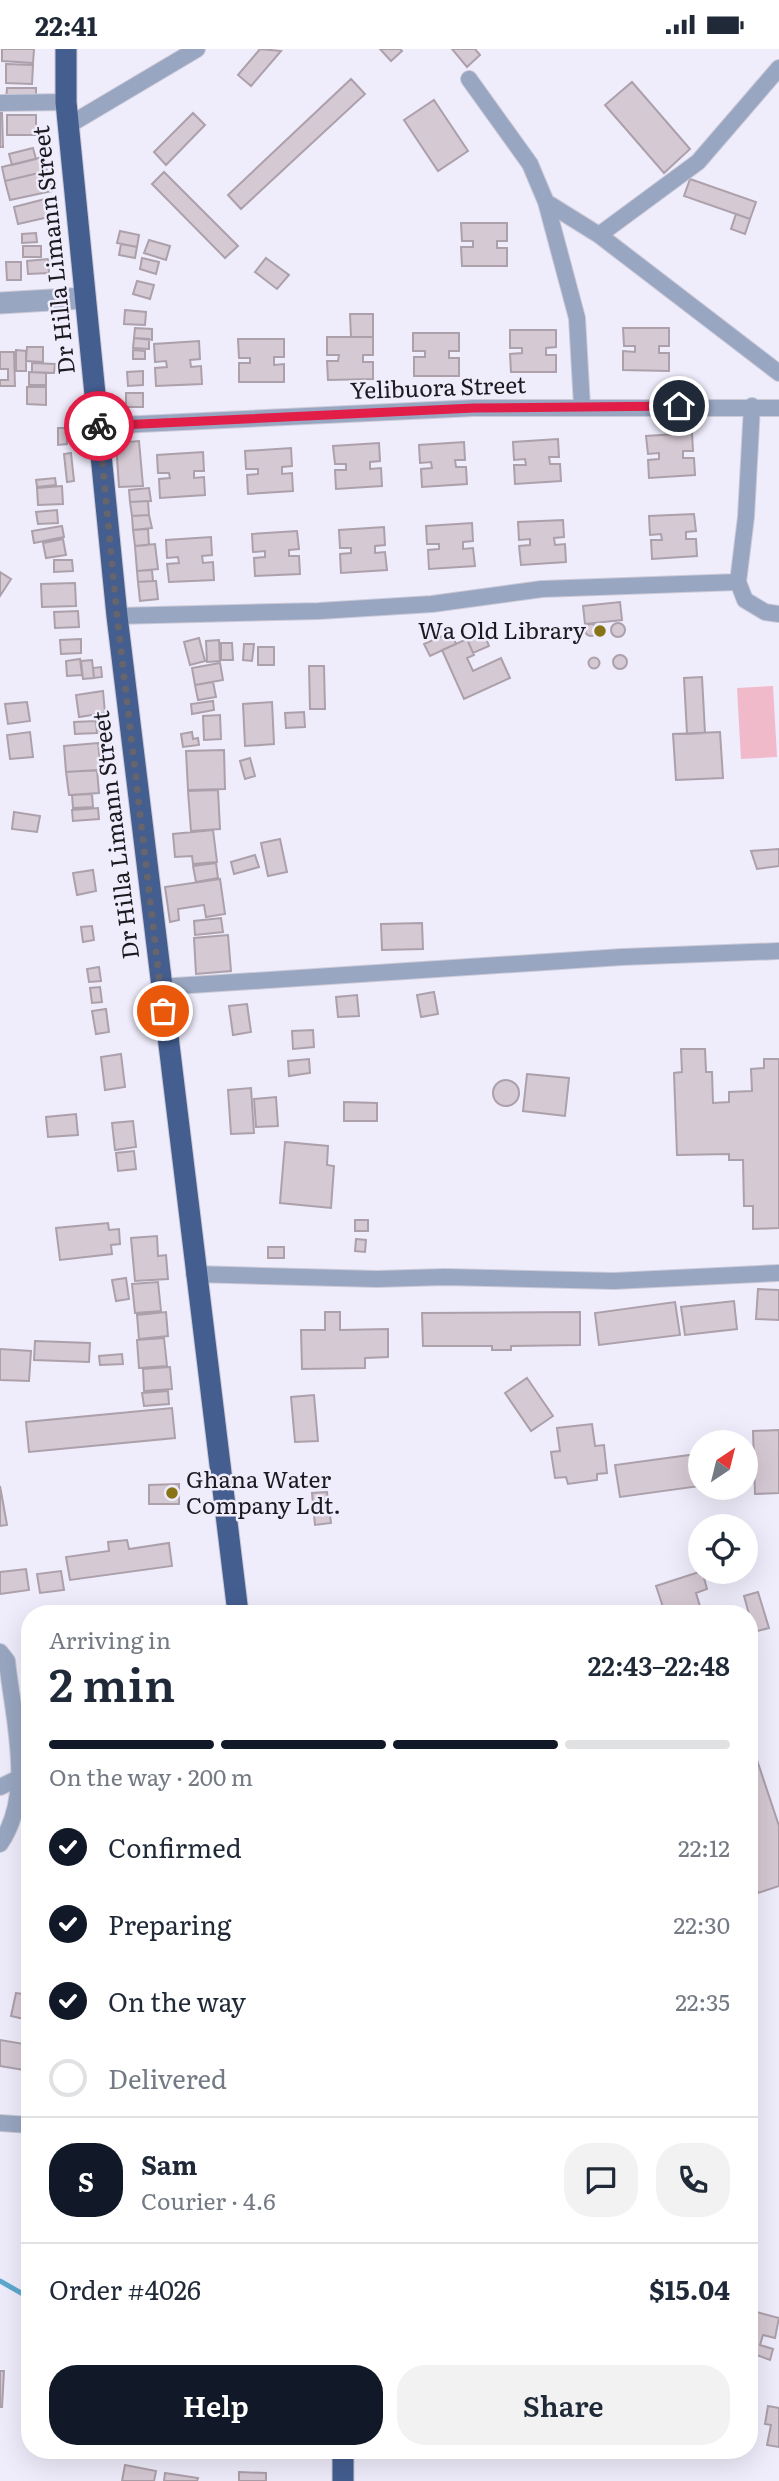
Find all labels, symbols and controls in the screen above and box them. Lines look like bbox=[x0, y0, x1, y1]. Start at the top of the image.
text: 22:41 bbox=[35, 5, 97, 44]
street label: Dr Hilla Limann Street bbox=[22, 123, 82, 376]
street label: Yelibuora Street bbox=[349, 366, 527, 406]
pin bbox=[649, 376, 709, 436]
icon: home bbox=[660, 387, 698, 425]
courier bbox=[64, 391, 134, 461]
icon: bike bbox=[80, 407, 118, 445]
place label: Wa Old Library bbox=[418, 612, 587, 646]
marker: Wa Old Library bbox=[592, 623, 608, 639]
street label: Dr Hilla Limann Street bbox=[82, 708, 146, 961]
pin bbox=[133, 981, 193, 1041]
icon: bag bbox=[144, 992, 182, 1030]
north arrow bbox=[688, 1430, 758, 1500]
map controls bbox=[688, 1430, 758, 1584]
place label: Ghana Water Company Ldt. bbox=[186, 1461, 341, 1521]
marker: Ghana Water Company Ldt. bbox=[164, 1485, 180, 1501]
button: locate bbox=[688, 1514, 758, 1584]
text: Arriving in bbox=[49, 1622, 171, 1656]
text: 22:43–22:48 bbox=[588, 1645, 730, 1684]
text: 2 min bbox=[49, 1648, 175, 1716]
text: On the way · 200 m bbox=[49, 1759, 253, 1793]
text: Confirmed bbox=[108, 1827, 242, 1866]
icon: check bbox=[49, 1828, 87, 1866]
text: 22:12 bbox=[678, 1830, 730, 1864]
text: Preparing bbox=[108, 1904, 231, 1943]
icon: check bbox=[49, 1905, 87, 1943]
text: 22:30 bbox=[673, 1907, 730, 1941]
text: On the way bbox=[108, 1981, 246, 2020]
icon: check bbox=[49, 1982, 87, 2020]
text: 22:35 bbox=[675, 1984, 730, 2018]
text: Delivered bbox=[108, 2058, 227, 2097]
button: chat bbox=[564, 2143, 638, 2217]
button: phone bbox=[656, 2143, 730, 2217]
text: Sam bbox=[141, 2144, 197, 2183]
text: S bbox=[78, 2161, 94, 2200]
text: Courier · 4.6 bbox=[141, 2183, 276, 2217]
text: Order #4026 bbox=[49, 2269, 201, 2308]
text: $15.04 bbox=[649, 2269, 730, 2308]
button: Help bbox=[49, 2365, 383, 2445]
button: Share bbox=[397, 2365, 730, 2445]

